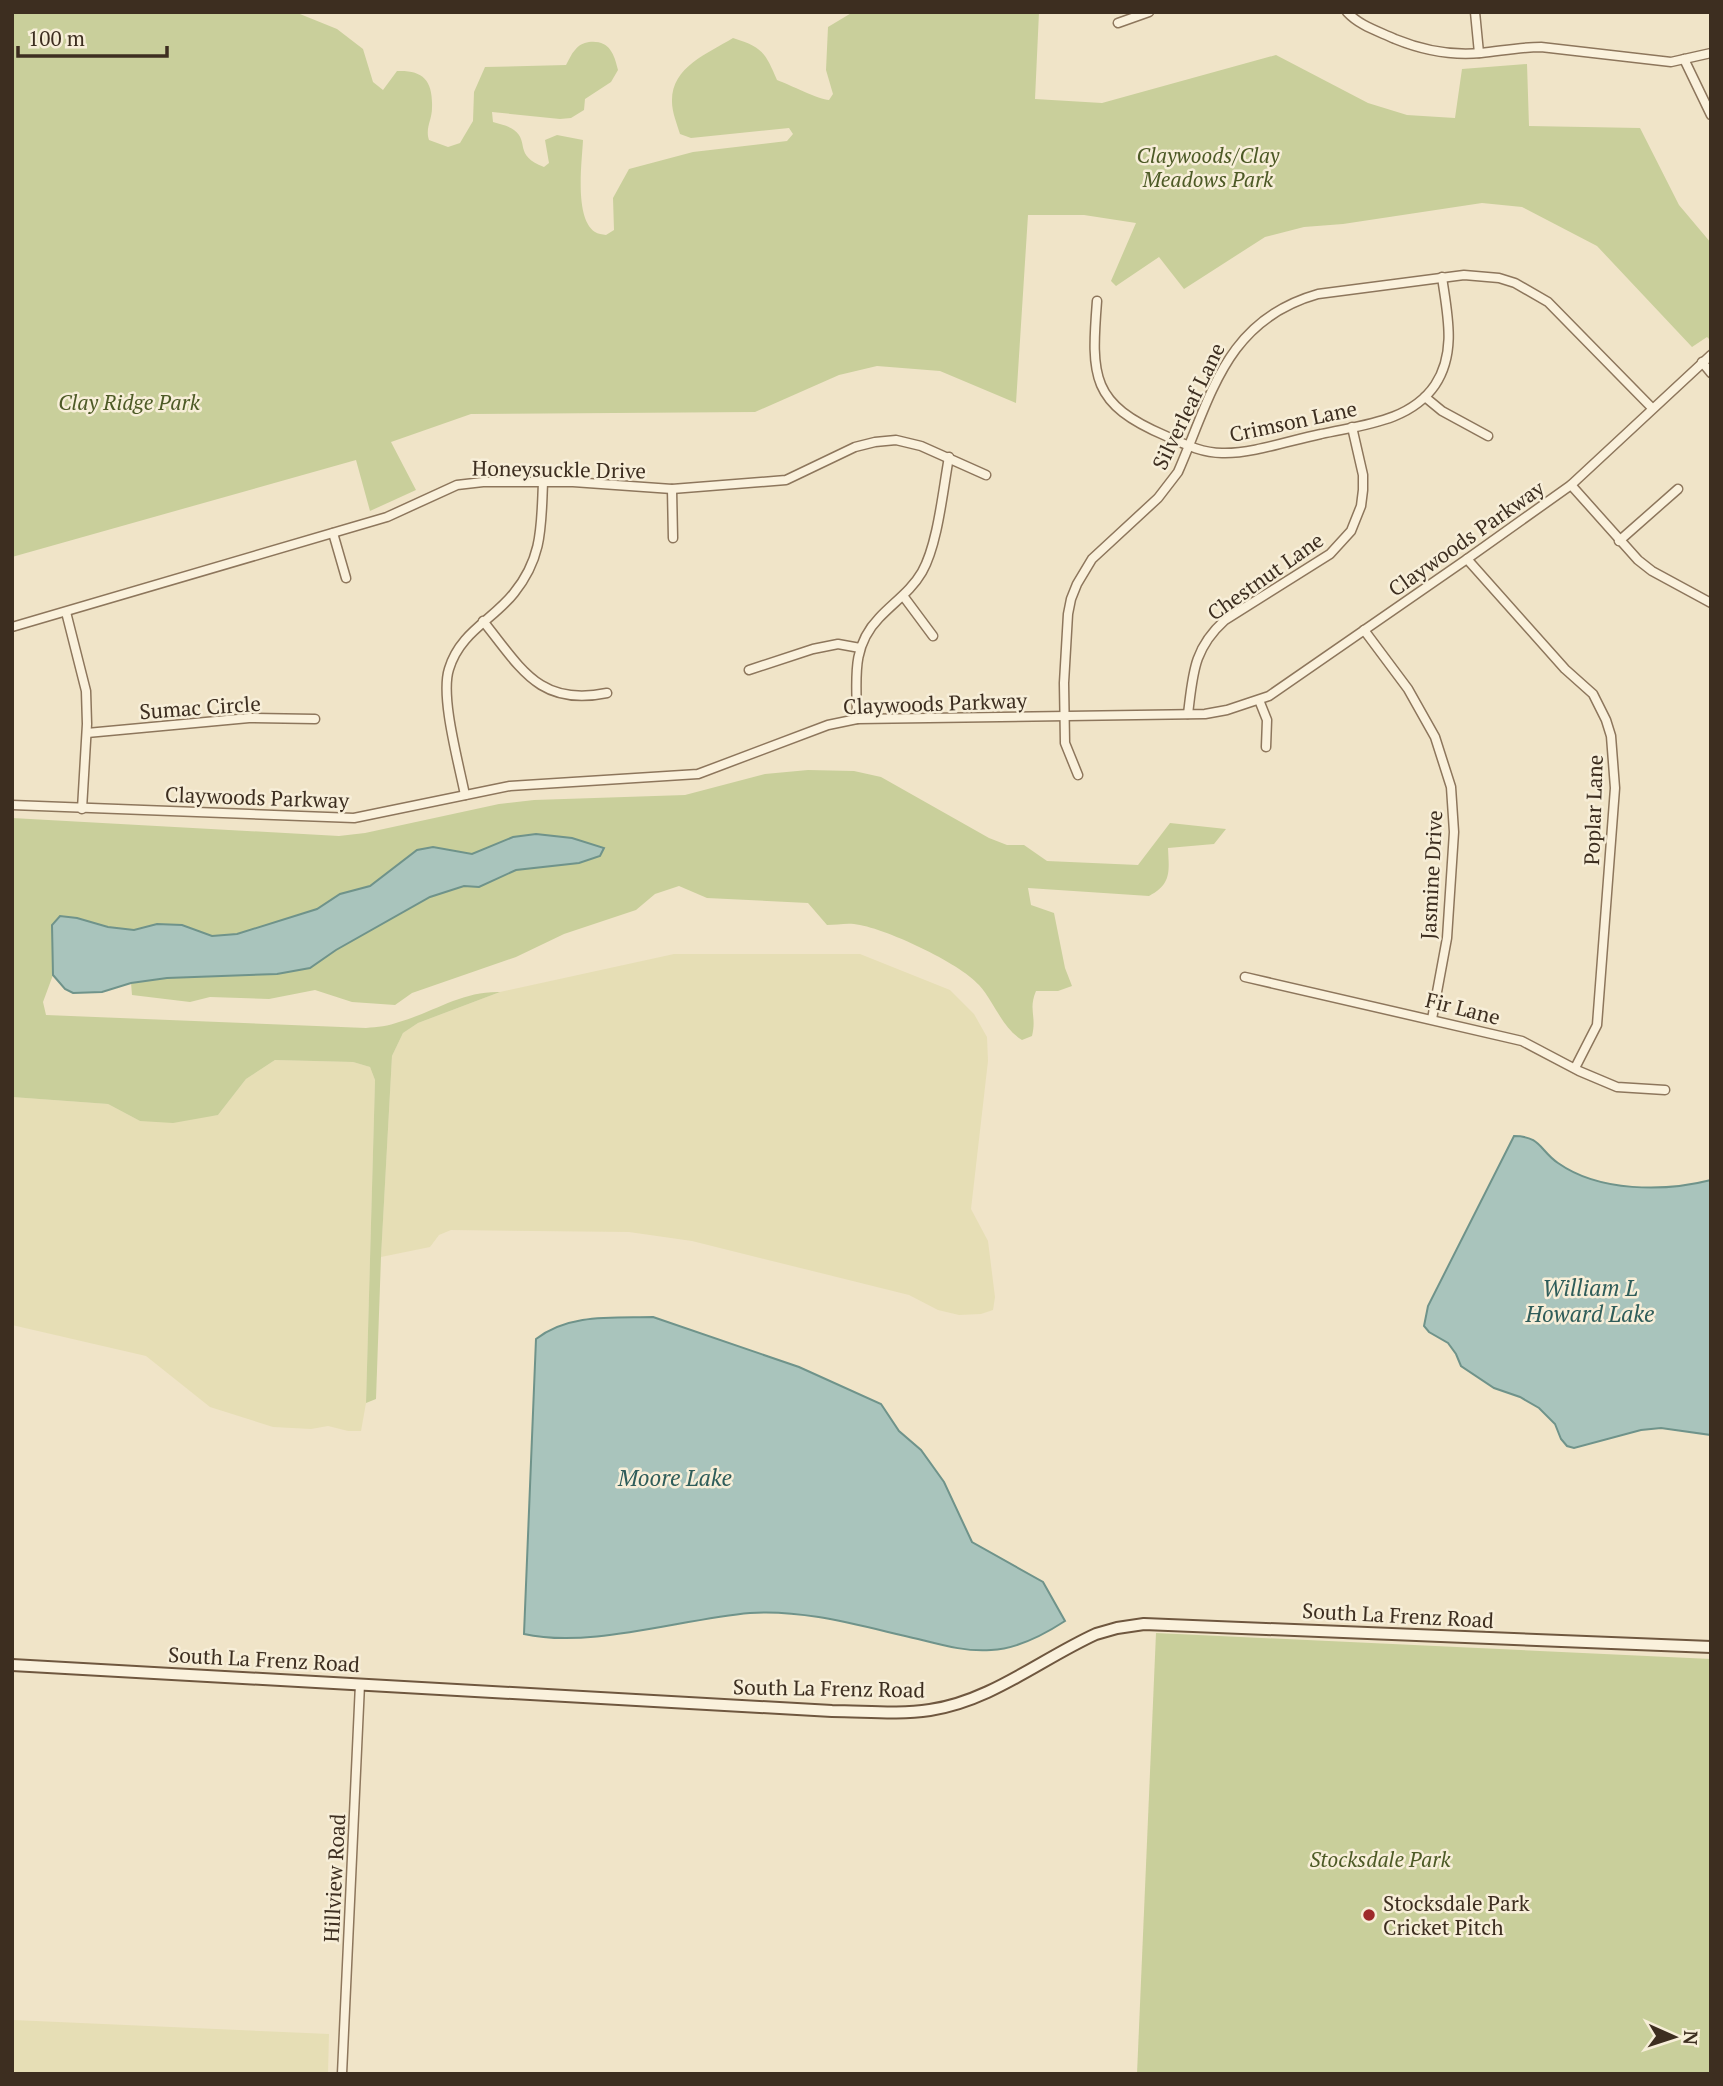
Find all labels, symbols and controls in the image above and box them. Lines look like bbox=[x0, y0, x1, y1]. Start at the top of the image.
scale bar bbox=[18, 14, 166, 58]
text: 100 m bbox=[28, 24, 85, 52]
park label: Claywoods/Clay Meadows Park bbox=[1137, 141, 1280, 193]
street label: Silverleaf Lane bbox=[1145, 338, 1231, 474]
park label: Clay Ridge Park bbox=[58, 388, 201, 416]
street label: Crimson Lane bbox=[1227, 394, 1359, 448]
street label: Honeysuckle Drive bbox=[472, 453, 646, 485]
street label: Claywoods Parkway bbox=[1382, 473, 1550, 602]
street label: Chestnut Lane bbox=[1201, 526, 1329, 626]
street label: Claywoods Parkway bbox=[842, 686, 1028, 720]
street label: Sumac Circle bbox=[138, 689, 262, 725]
street label: Poplar Lane bbox=[1577, 754, 1609, 866]
street label: Claywoods Parkway bbox=[164, 780, 350, 814]
street label: Jasmine Drive bbox=[1414, 810, 1448, 940]
street label: Fir Lane bbox=[1423, 985, 1503, 1031]
water label: William L Howard Lake bbox=[1525, 1272, 1654, 1329]
water label: Moore Lake bbox=[617, 1462, 732, 1493]
street label: South La Frenz Road bbox=[1301, 1596, 1495, 1634]
street label: South La Frenz Road bbox=[167, 1640, 361, 1678]
street label: South La Frenz Road bbox=[733, 1672, 926, 1704]
street label: Hillview Road bbox=[317, 1813, 351, 1943]
park label: Stocksdale Park bbox=[1309, 1845, 1451, 1873]
place label: Stocksdale Park Cricket Pitch bbox=[1383, 1889, 1530, 1941]
marker: Stocksdale Park Cricket Pitch bbox=[1361, 1907, 1377, 1923]
north arrow bbox=[1639, 2002, 1709, 2072]
text: N bbox=[1679, 2030, 1704, 2046]

